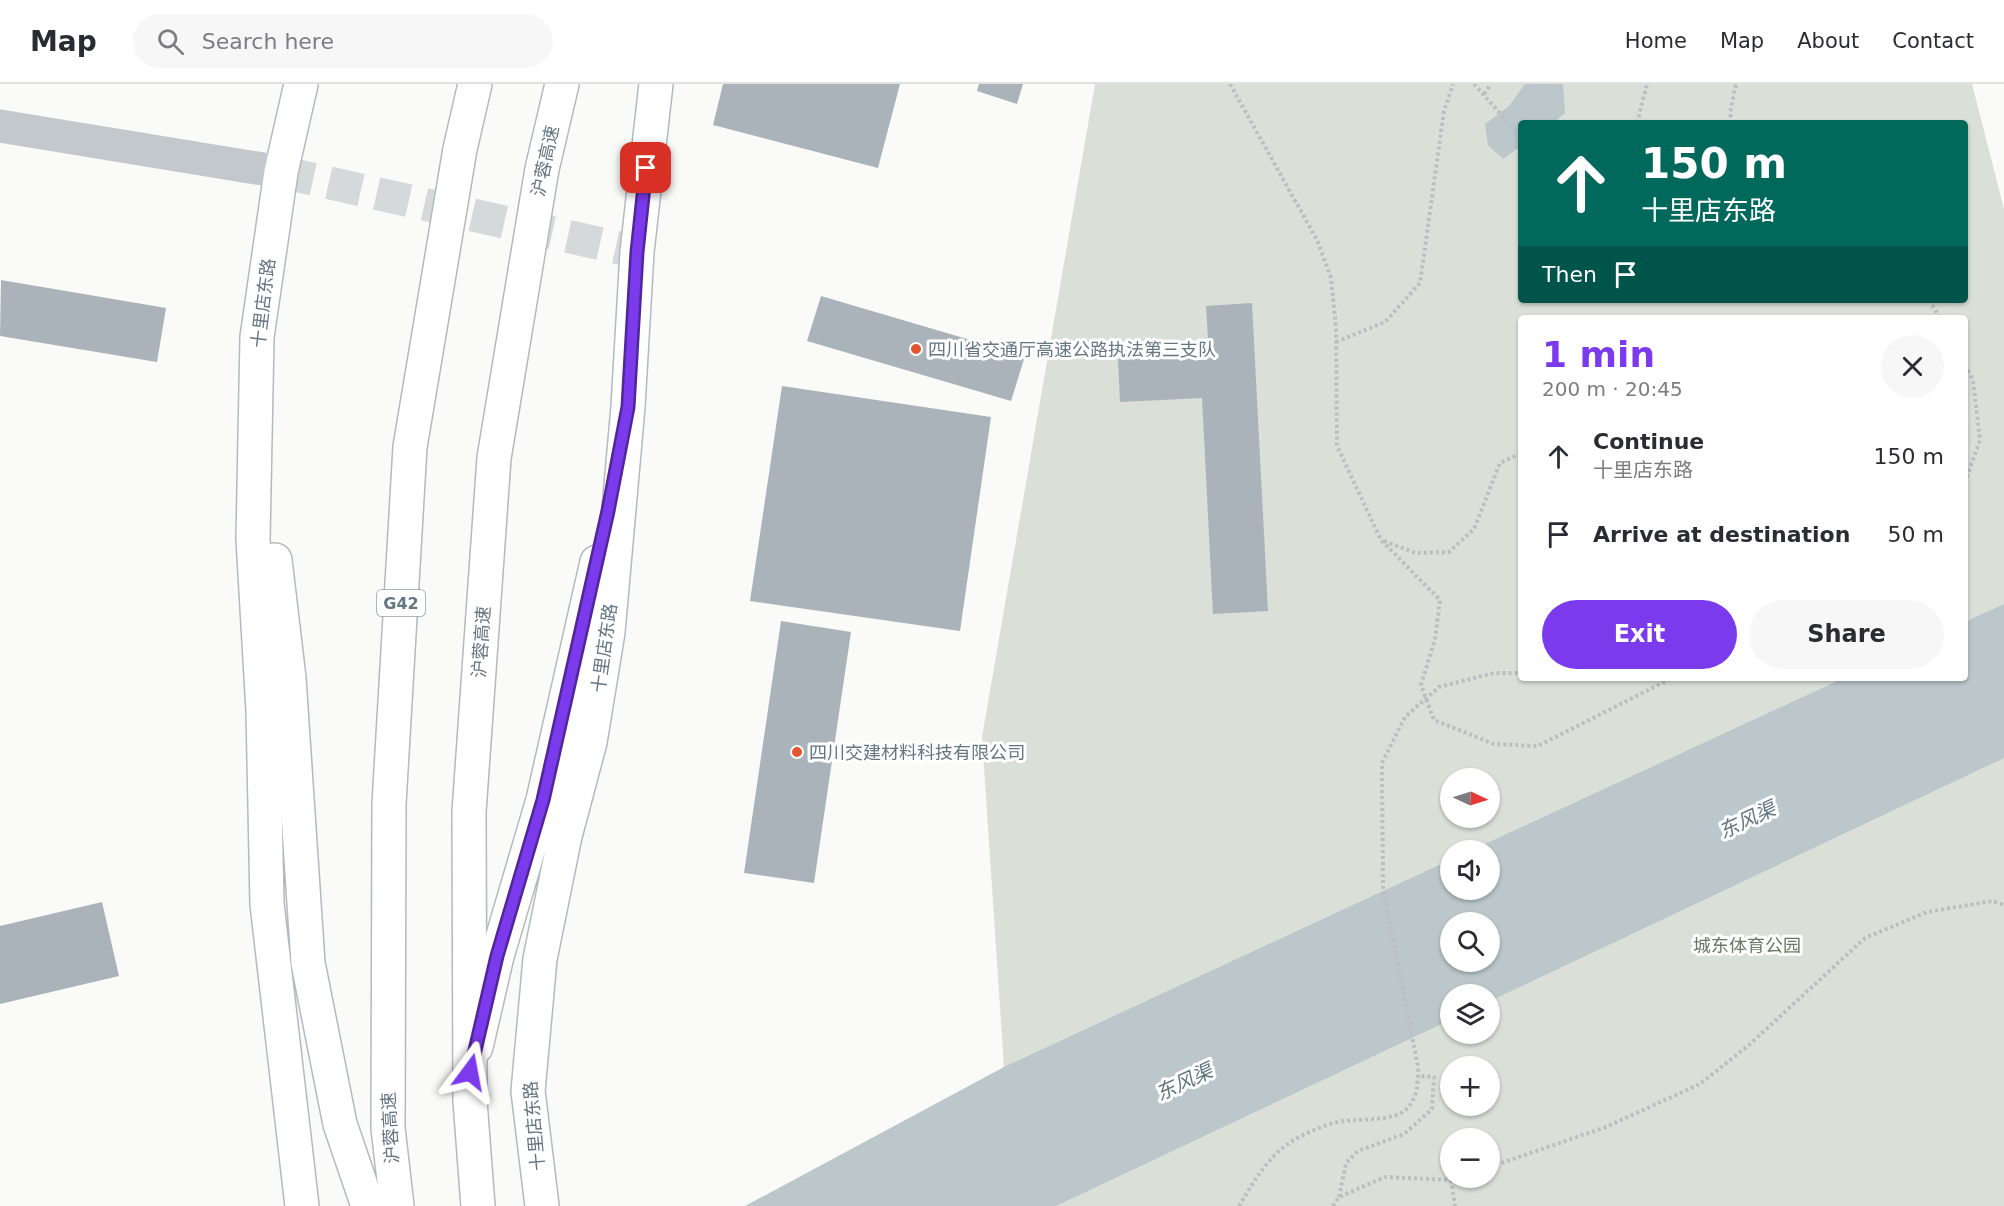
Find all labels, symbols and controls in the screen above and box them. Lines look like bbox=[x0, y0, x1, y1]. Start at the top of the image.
search box bbox=[133, 14, 553, 68]
text: Map bbox=[30, 25, 97, 58]
icon: search bbox=[154, 25, 187, 58]
text: Search here bbox=[202, 29, 334, 54]
text: Home bbox=[1625, 29, 1687, 53]
text: Map bbox=[1720, 29, 1764, 53]
text: About bbox=[1797, 29, 1859, 53]
text: Contact bbox=[1892, 29, 1974, 53]
street label: 沪蓉高速 bbox=[527, 124, 563, 198]
text: 150 m bbox=[1641, 139, 1787, 188]
pin bbox=[620, 142, 671, 193]
icon: ahead bbox=[1542, 144, 1620, 222]
icon: arrive bbox=[629, 151, 662, 184]
text: 十里店东路 bbox=[1641, 195, 1776, 226]
street label: 十里店东路 bbox=[247, 257, 279, 349]
icon: arrive bbox=[1609, 258, 1642, 291]
text: Then bbox=[1542, 262, 1597, 287]
text: 1 min bbox=[1542, 334, 1655, 375]
button: close bbox=[1881, 335, 1944, 398]
place label: 四川省交通厅高速公路执法第三支队 bbox=[928, 339, 1216, 360]
marker: 四川省交通厅高速公路执法第三支队 bbox=[909, 342, 923, 356]
text: 200 m · 20:45 bbox=[1542, 377, 1683, 401]
text: Continue bbox=[1593, 429, 1704, 454]
icon: ahead bbox=[1542, 440, 1575, 473]
text: 150 m bbox=[1874, 444, 1944, 469]
text: 十里店东路 bbox=[1593, 458, 1693, 482]
icon: arrive bbox=[1542, 518, 1575, 551]
text: Arrive at destination bbox=[1593, 522, 1850, 547]
text: 50 m bbox=[1888, 522, 1944, 547]
road number: G42 bbox=[377, 590, 425, 616]
button: Exit bbox=[1542, 600, 1737, 669]
button: Share bbox=[1749, 600, 1944, 669]
street label: 十里店东路 bbox=[587, 602, 621, 694]
street label: 沪蓉高速 bbox=[468, 605, 494, 679]
place label: 四川交建材料科技有限公司 bbox=[809, 742, 1025, 763]
marker: 四川交建材料科技有限公司 bbox=[790, 745, 804, 759]
north arrow bbox=[1440, 768, 1500, 828]
map controls bbox=[1440, 768, 1500, 1188]
water label: 东风渠 bbox=[1715, 795, 1782, 844]
button: sound bbox=[1440, 840, 1500, 900]
button: search bbox=[1440, 912, 1500, 972]
park label: 城东体育公园 bbox=[1693, 935, 1801, 956]
button: layers bbox=[1440, 984, 1500, 1044]
position arrow bbox=[438, 1040, 502, 1104]
button: + bbox=[1440, 1056, 1500, 1116]
water label: 东风渠 bbox=[1152, 1057, 1219, 1106]
street label: 十里店东路 bbox=[520, 1080, 548, 1172]
street label: 沪蓉高速 bbox=[378, 1091, 402, 1165]
button: − bbox=[1440, 1128, 1500, 1188]

